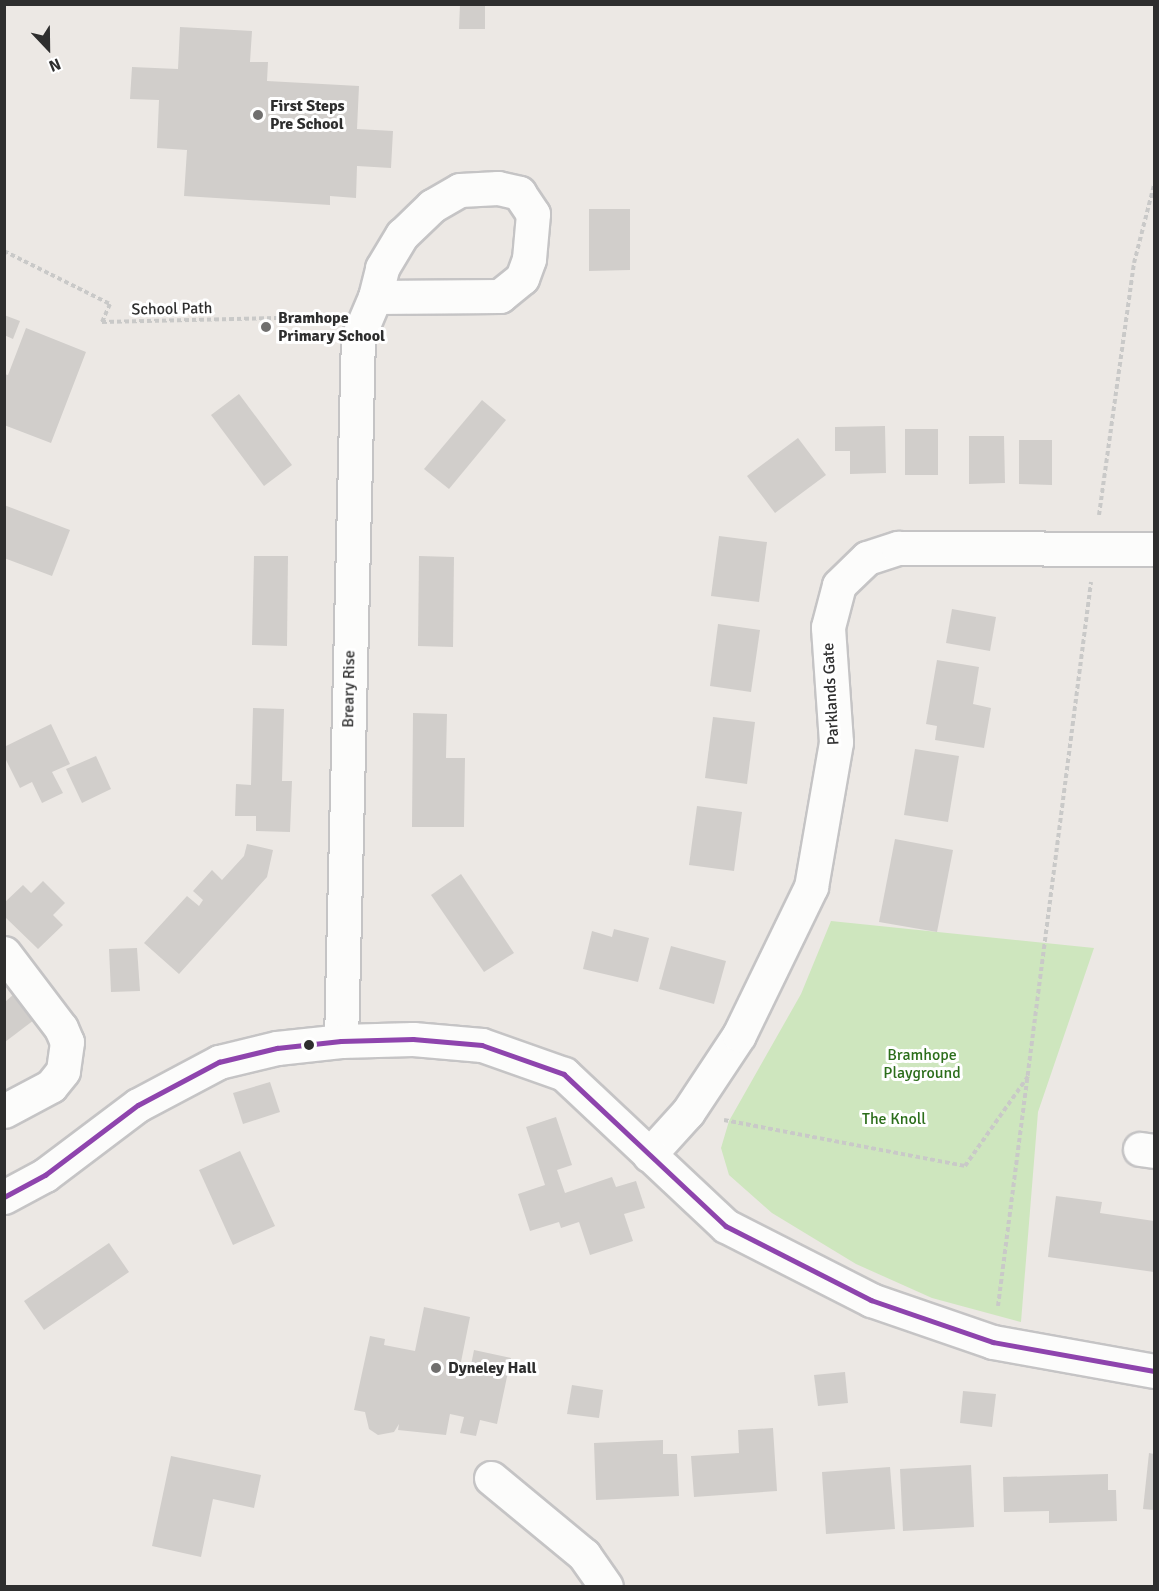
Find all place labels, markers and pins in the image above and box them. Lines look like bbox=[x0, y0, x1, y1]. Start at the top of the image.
place label: First Steps Pre School bbox=[270, 96, 345, 134]
marker: First Steps Pre School bbox=[251, 108, 265, 122]
place label: Bramhope Primary School bbox=[278, 308, 385, 346]
marker: Bramhope Primary School bbox=[259, 320, 273, 334]
unlabelled marker bbox=[303, 1039, 315, 1051]
place label: Dyneley Hall bbox=[448, 1358, 537, 1378]
marker: Dyneley Hall bbox=[429, 1361, 443, 1375]

